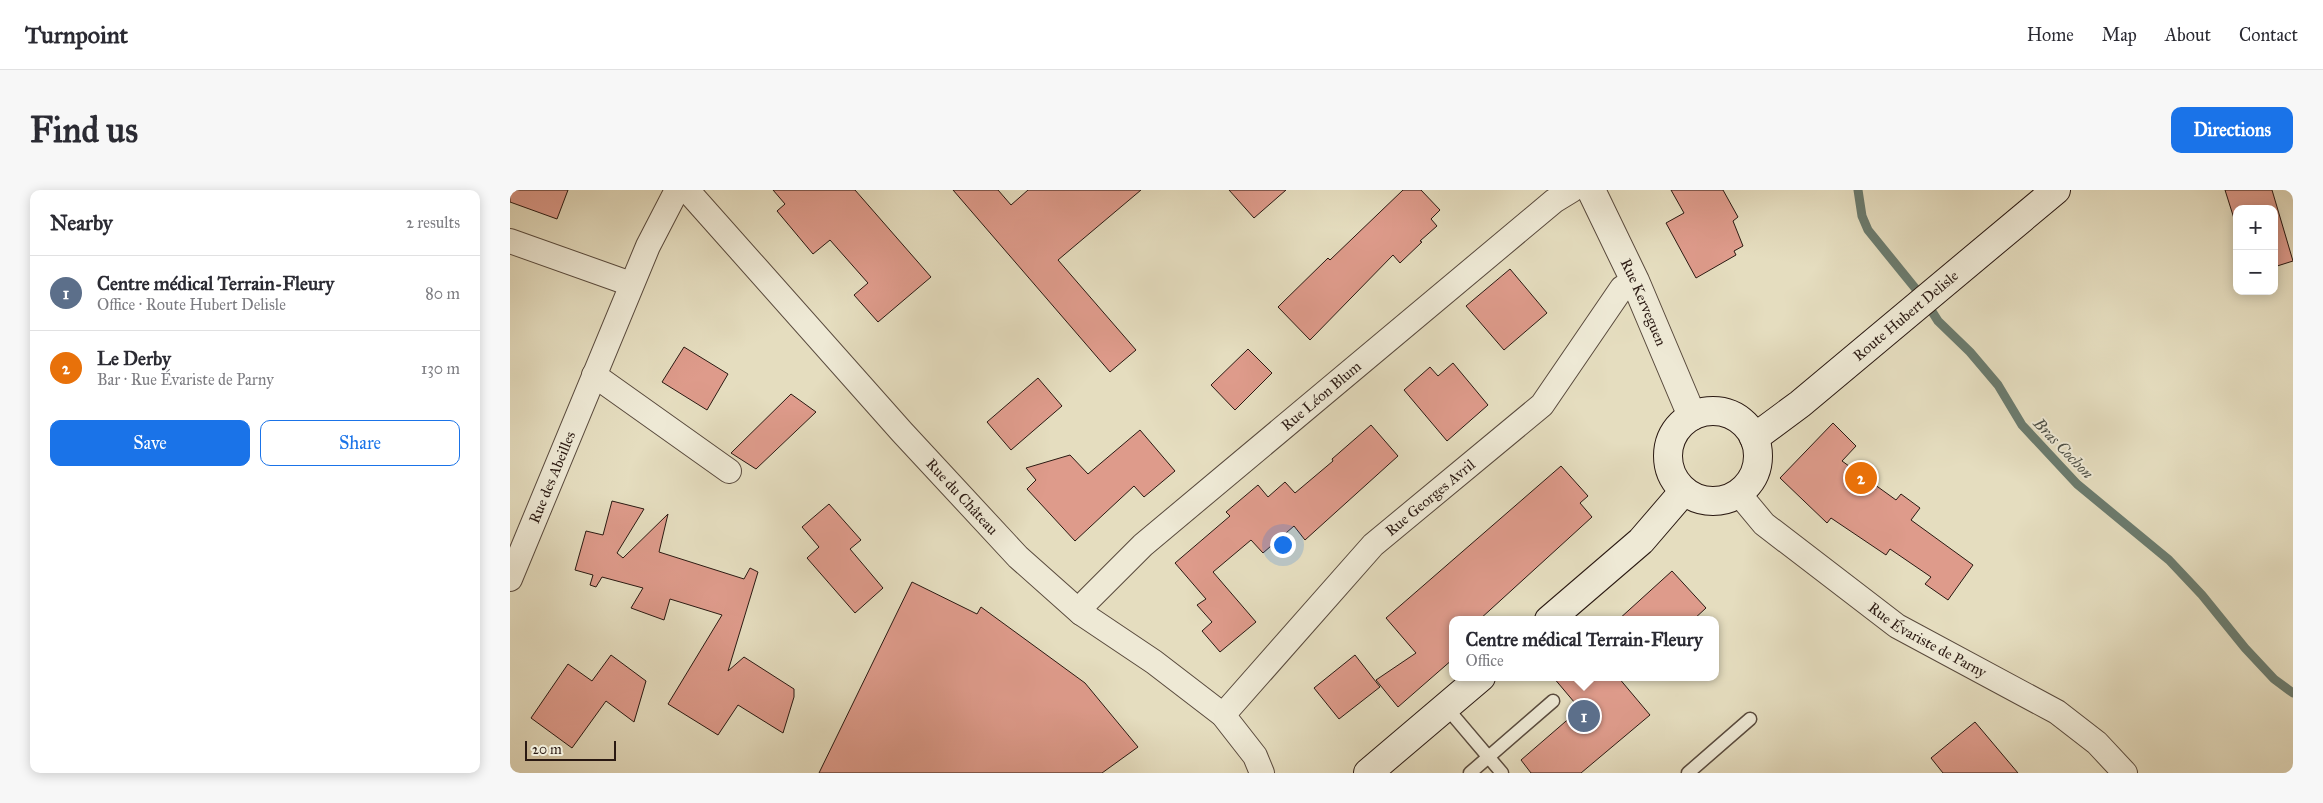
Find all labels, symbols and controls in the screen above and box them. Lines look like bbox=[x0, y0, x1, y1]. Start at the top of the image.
text: Turnpoint bbox=[25, 20, 128, 50]
text: Home bbox=[2027, 24, 2074, 46]
text: Map bbox=[2102, 24, 2137, 46]
text: About bbox=[2165, 24, 2211, 46]
text: Contact bbox=[2239, 24, 2298, 46]
button: Directions bbox=[2171, 107, 2293, 153]
text: Find us bbox=[30, 109, 138, 152]
map controls bbox=[2233, 205, 2278, 295]
button: + bbox=[2233, 205, 2278, 250]
text: Nearby bbox=[50, 210, 113, 236]
text: 2 results bbox=[406, 213, 460, 232]
button: − bbox=[2233, 250, 2278, 295]
street label: Rue Kerveguen bbox=[1617, 256, 1670, 349]
street label: Route Hubert Delisle bbox=[1850, 267, 1962, 365]
text: Centre médical Terrain-Fleury bbox=[97, 272, 334, 295]
text: 1 bbox=[63, 284, 69, 303]
text: 80 m bbox=[425, 284, 460, 303]
text: Office · Route Hubert Delisle bbox=[97, 295, 286, 314]
text: Le Derby bbox=[97, 347, 171, 370]
street label: Rue Léon Blum bbox=[1278, 357, 1365, 434]
text: 2 bbox=[62, 359, 70, 378]
text: 130 m bbox=[421, 359, 460, 378]
text: Bar · Rue Évariste de Parny bbox=[97, 370, 274, 389]
water label: Bras Cochon bbox=[2029, 413, 2098, 483]
button: Save bbox=[50, 420, 250, 466]
button: Share bbox=[260, 420, 460, 466]
street label: Rue des Abeilles bbox=[525, 429, 579, 526]
street label: Rue du Château bbox=[922, 455, 1002, 539]
street label: Rue Georges Avril bbox=[1382, 455, 1479, 540]
pin: 2 bbox=[1845, 459, 1877, 497]
your location bbox=[1270, 532, 1296, 558]
street label: Rue Évariste de Parny bbox=[1865, 598, 1991, 682]
popup bbox=[1449, 616, 1719, 681]
text: Centre médical Terrain-Fleury bbox=[1465, 628, 1703, 651]
text: Office bbox=[1465, 651, 1504, 670]
pin: 1 bbox=[1568, 697, 1600, 735]
scale bar bbox=[525, 738, 616, 761]
text: 20 m bbox=[532, 741, 562, 758]

